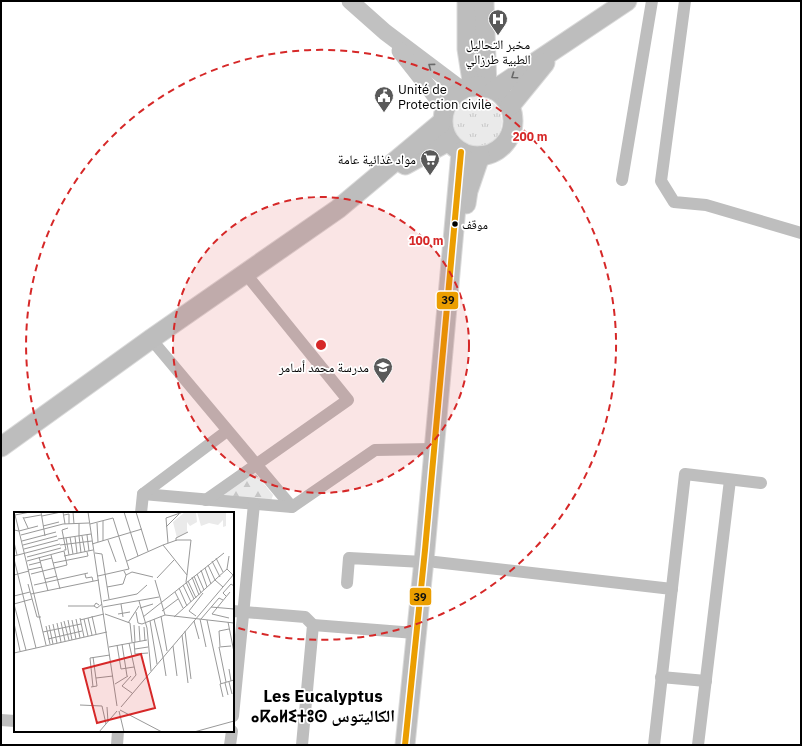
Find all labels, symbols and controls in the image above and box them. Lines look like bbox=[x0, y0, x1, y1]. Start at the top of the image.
hospital icon: مخبر التحاليل الطبية طرزالي bbox=[487, 8, 509, 36]
place label: مخبر التحاليل الطبية طرزالي bbox=[465, 36, 531, 70]
one-way arrow bbox=[429, 64, 436, 71]
one-way arrow bbox=[512, 71, 519, 78]
place label: Unité de Protection civile bbox=[398, 81, 492, 113]
public building icon: Unité de Protection civile bbox=[373, 85, 395, 113]
text: 200 m bbox=[512, 129, 548, 144]
supermarket icon: مواد غذائية عامة bbox=[419, 148, 441, 176]
place label: مواد غذائية عامة bbox=[338, 151, 416, 168]
place label: موقف bbox=[462, 217, 488, 232]
marker: موقف bbox=[450, 219, 460, 229]
text: 100 m bbox=[408, 233, 444, 248]
line badge: 39 bbox=[436, 291, 459, 310]
text: 39 bbox=[441, 293, 455, 307]
centre of rings bbox=[314, 338, 328, 352]
school or university icon: مدرسة محمد أسامر bbox=[372, 356, 394, 384]
place label: مدرسة محمد أسامر bbox=[278, 359, 369, 376]
inset map bbox=[14, 512, 234, 732]
line badge: 39 bbox=[409, 587, 432, 606]
text: 39 bbox=[413, 590, 427, 604]
district label: Les Eucalyptus ⴰⴽⴰⵍⵉⵜⵓⵙ الكاليتوس bbox=[251, 685, 395, 727]

